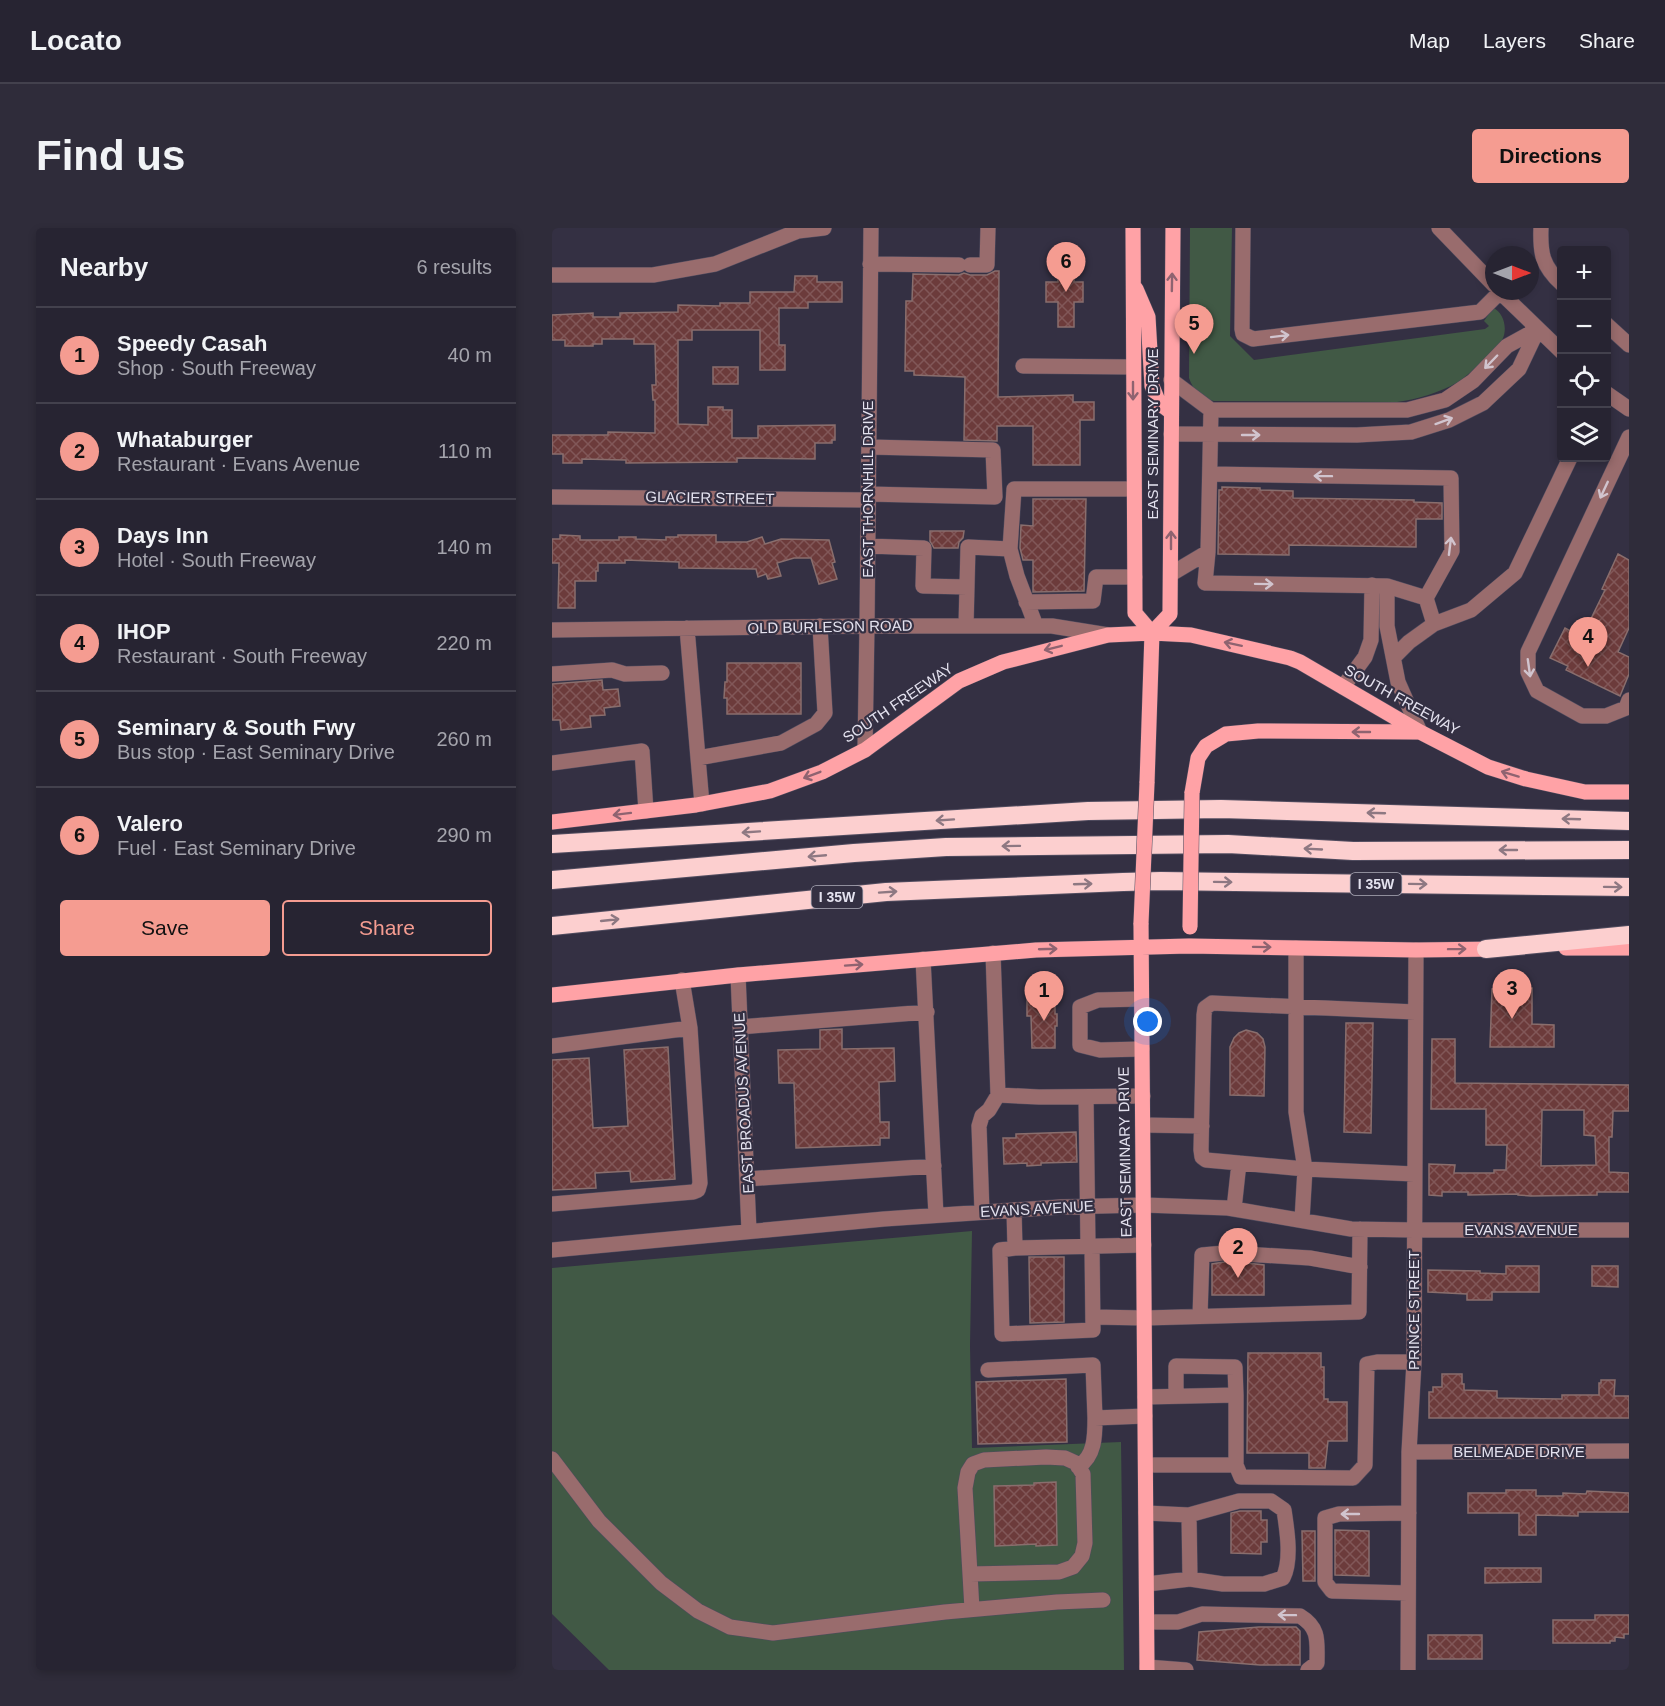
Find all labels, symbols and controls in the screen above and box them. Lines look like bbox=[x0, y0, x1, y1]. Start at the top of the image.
text: Locato bbox=[30, 25, 122, 56]
text: Map bbox=[1409, 29, 1450, 52]
text: Layers bbox=[1483, 29, 1546, 52]
text: Share bbox=[1579, 29, 1635, 52]
button: Directions bbox=[1472, 129, 1629, 183]
text: Find us bbox=[36, 132, 185, 179]
pin: 6 bbox=[1046, 242, 1086, 292]
north arrow bbox=[1485, 246, 1539, 300]
map controls bbox=[1557, 246, 1611, 462]
button: + bbox=[1557, 246, 1611, 300]
text: Nearby bbox=[60, 252, 148, 282]
text: 6 results bbox=[416, 256, 492, 278]
one-way arrow bbox=[1166, 272, 1178, 292]
button: − bbox=[1557, 300, 1611, 354]
pin: 5 bbox=[1174, 304, 1214, 354]
one-way arrow bbox=[1269, 330, 1289, 341]
text: Speedy Casah bbox=[117, 331, 267, 356]
text: 1 bbox=[74, 344, 85, 366]
text: 40 m bbox=[448, 344, 492, 366]
street label: EAST SEMINARY DRIVE bbox=[1144, 349, 1161, 519]
button: locate bbox=[1557, 354, 1611, 408]
one-way arrow bbox=[1484, 355, 1498, 370]
text: Shop · South Freeway bbox=[117, 357, 316, 379]
one-way arrow bbox=[1128, 381, 1139, 401]
street label: EAST THORNHILL DRIVE bbox=[859, 400, 876, 578]
button: layers bbox=[1557, 408, 1611, 462]
one-way arrow bbox=[1434, 414, 1453, 425]
text: Whataburger bbox=[117, 427, 253, 452]
one-way arrow bbox=[1240, 429, 1260, 441]
text: 2 bbox=[74, 440, 85, 462]
text: 110 m bbox=[438, 440, 492, 462]
text: Restaurant · Evans Avenue bbox=[117, 453, 360, 475]
one-way arrow bbox=[1314, 470, 1334, 482]
one-way arrow bbox=[1598, 481, 1610, 499]
street label: GLACIER STREET bbox=[645, 488, 775, 507]
text: Days Inn bbox=[117, 523, 209, 548]
one-way arrow bbox=[1165, 530, 1177, 550]
text: 3 bbox=[74, 536, 85, 558]
text: 140 m bbox=[436, 536, 492, 558]
one-way arrow bbox=[1445, 537, 1456, 556]
text: Hotel · South Freeway bbox=[117, 549, 316, 571]
one-way arrow bbox=[1253, 578, 1273, 590]
street label: OLD BURLESON ROAD bbox=[747, 617, 913, 636]
pin: 4 bbox=[1568, 618, 1608, 667]
text: IHOP bbox=[117, 619, 171, 644]
text: 4 bbox=[74, 632, 85, 654]
text: 220 m bbox=[436, 632, 492, 654]
one-way arrow bbox=[1224, 638, 1243, 649]
one-way arrow bbox=[1044, 643, 1063, 655]
text: Restaurant · South Freeway bbox=[117, 645, 367, 667]
one-way arrow bbox=[1524, 657, 1535, 677]
street label: SOUTH FREEWAY bbox=[839, 659, 956, 746]
street label: SOUTH FREEWAY bbox=[1342, 661, 1463, 738]
text: Seminary & South Fwy bbox=[117, 715, 355, 740]
one-way arrow bbox=[1352, 726, 1372, 738]
text: 5 bbox=[74, 728, 85, 750]
text: 260 m bbox=[436, 728, 492, 750]
text: Bus stop · East Seminary Drive bbox=[117, 741, 395, 763]
one-way arrow bbox=[1501, 768, 1520, 779]
one-way arrow bbox=[803, 771, 822, 782]
one-way arrow bbox=[1366, 807, 1386, 818]
one-way arrow bbox=[612, 809, 632, 820]
text: Valero bbox=[117, 811, 183, 836]
one-way arrow bbox=[1561, 813, 1581, 824]
one-way arrow bbox=[936, 815, 956, 826]
text: 6 bbox=[74, 824, 85, 846]
text: 290 m bbox=[436, 824, 492, 846]
one-way arrow bbox=[741, 827, 761, 838]
text: Fuel · East Seminary Drive bbox=[117, 837, 356, 859]
one-way arrow bbox=[1002, 841, 1022, 852]
one-way arrow bbox=[1303, 843, 1323, 854]
one-way arrow bbox=[1498, 845, 1518, 856]
one-way arrow bbox=[807, 851, 827, 862]
road number: I 35W bbox=[1350, 873, 1402, 895]
one-way arrow bbox=[1213, 876, 1233, 888]
one-way arrow bbox=[1072, 878, 1092, 889]
one-way arrow bbox=[1408, 878, 1428, 890]
one-way arrow bbox=[1603, 881, 1623, 893]
road number: I 35W bbox=[812, 886, 862, 908]
one-way arrow bbox=[877, 887, 897, 898]
button: Save bbox=[60, 900, 270, 956]
button: Share bbox=[282, 900, 492, 956]
one-way arrow bbox=[600, 914, 620, 925]
one-way arrow bbox=[1252, 941, 1272, 953]
one-way arrow bbox=[1447, 943, 1467, 955]
one-way arrow bbox=[1038, 944, 1058, 955]
one-way arrow bbox=[843, 959, 863, 970]
pin: 3 bbox=[1492, 970, 1532, 1019]
pin: 1 bbox=[1024, 972, 1064, 1021]
your location bbox=[1133, 1007, 1162, 1036]
street label: EAST BROADUS AVENUE bbox=[730, 1012, 757, 1194]
street label: EAST SEMINARY DRIVE bbox=[1115, 1066, 1134, 1238]
street label: EVANS AVENUE bbox=[980, 1197, 1094, 1220]
street label: EVANS AVENUE bbox=[1464, 1221, 1578, 1238]
pin: 2 bbox=[1218, 1228, 1258, 1278]
street label: PRINCE STREET bbox=[1405, 1250, 1422, 1370]
street label: BELMEADE DRIVE bbox=[1453, 1443, 1585, 1460]
one-way arrow bbox=[1341, 1508, 1361, 1520]
one-way arrow bbox=[1277, 1610, 1297, 1621]

